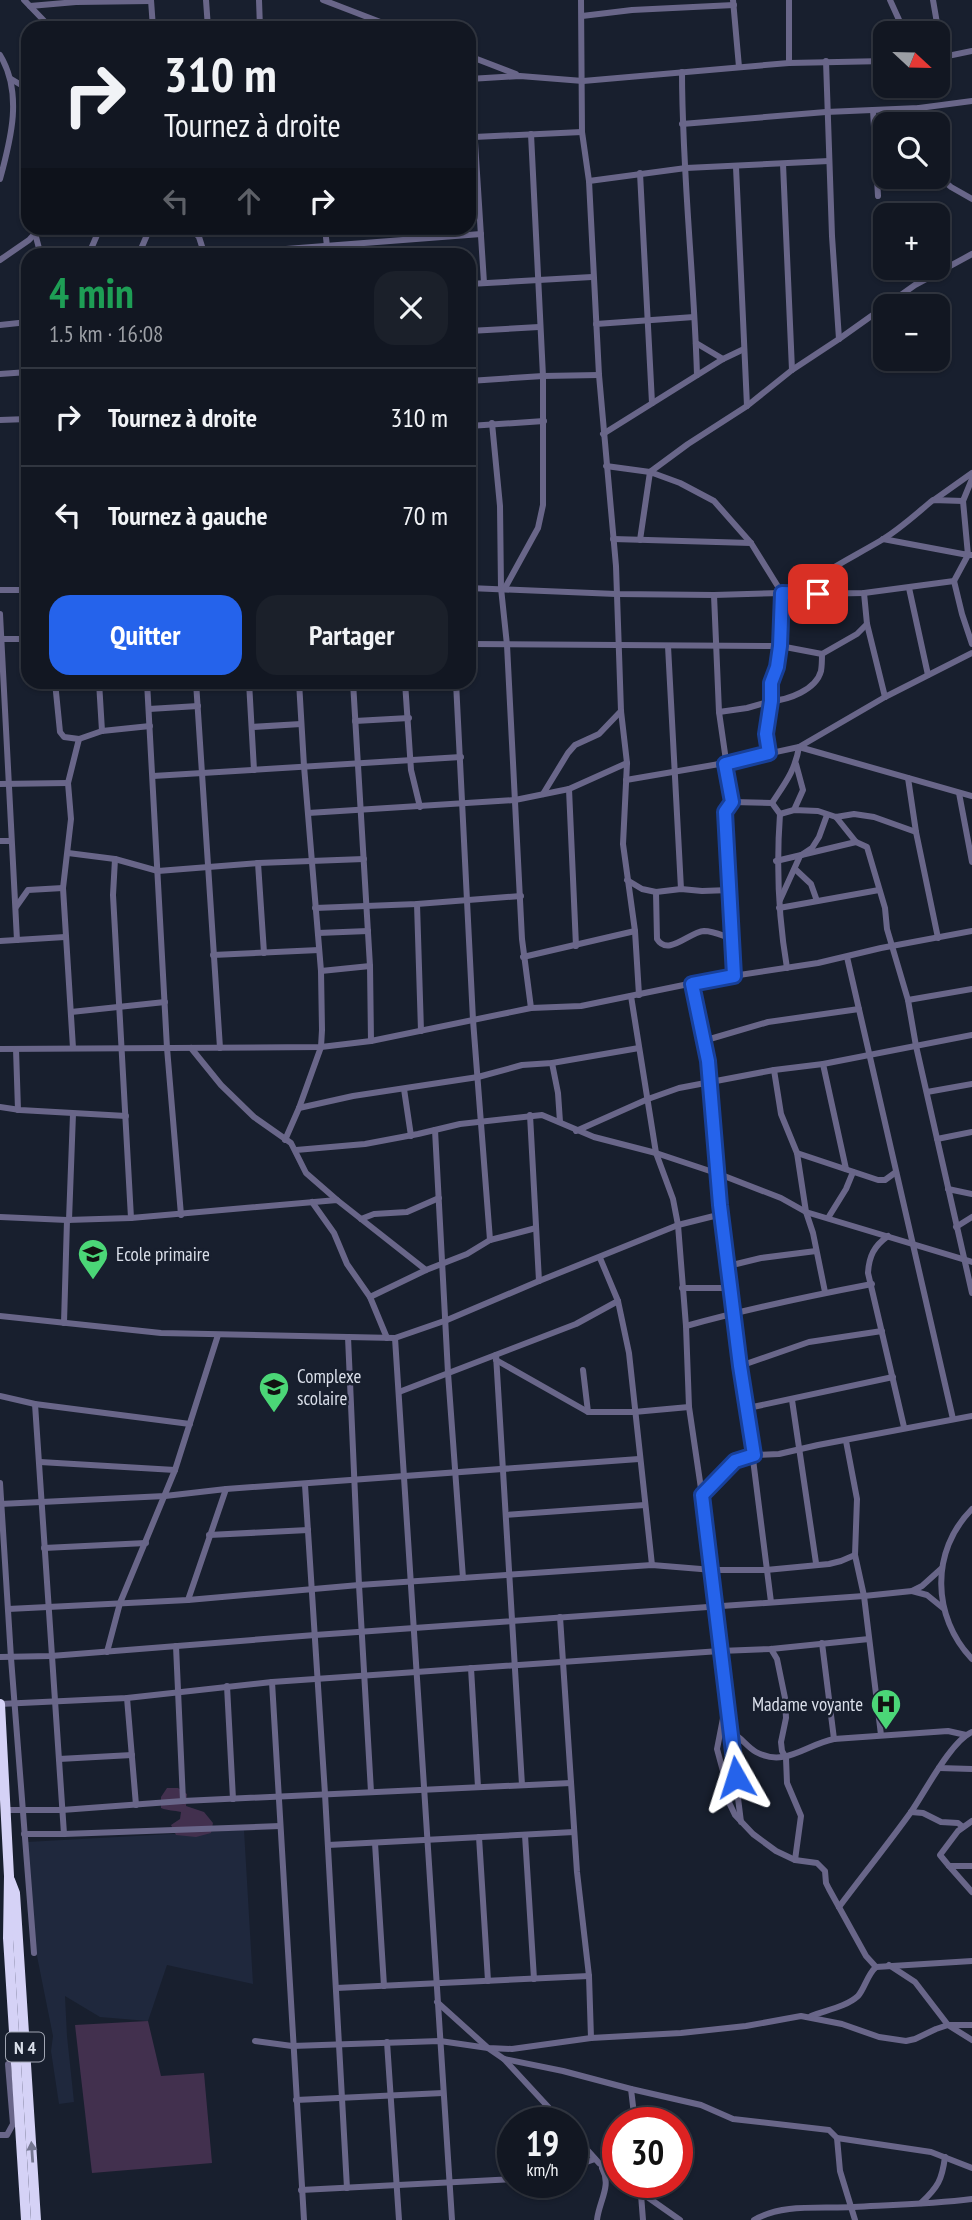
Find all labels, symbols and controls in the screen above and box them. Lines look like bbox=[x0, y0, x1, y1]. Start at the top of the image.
north arrow bbox=[873, 21, 950, 98]
map controls bbox=[873, 21, 950, 371]
text: 310 m bbox=[164, 42, 277, 106]
icon: right bbox=[49, 49, 140, 140]
text: Tournez à droite bbox=[164, 104, 341, 146]
button: search bbox=[873, 112, 950, 189]
icon: left bbox=[157, 182, 195, 220]
icon: ahead bbox=[230, 182, 268, 220]
icon: right bbox=[303, 182, 341, 220]
button: + bbox=[873, 203, 950, 280]
text: 4 min bbox=[49, 265, 134, 320]
button: close bbox=[374, 271, 448, 345]
button: − bbox=[873, 294, 950, 371]
text: 1.5 km · 16:08 bbox=[49, 319, 163, 348]
icon: right bbox=[49, 398, 87, 436]
text: Tournez à droite bbox=[108, 401, 257, 434]
text: 310 m bbox=[390, 401, 448, 434]
icon: left bbox=[49, 496, 87, 534]
text: Tournez à gauche bbox=[108, 499, 268, 532]
text: 70 m bbox=[402, 499, 448, 532]
pin bbox=[788, 564, 848, 624]
icon: arrive bbox=[799, 575, 837, 613]
button: Quitter bbox=[49, 595, 242, 675]
button: Partager bbox=[256, 595, 448, 675]
school or university icon: Ecole primaire bbox=[76, 1237, 110, 1281]
place label: Ecole primaire bbox=[116, 1242, 210, 1266]
place label: Complexe scolaire bbox=[297, 1364, 361, 1410]
school or university icon: Complexe scolaire bbox=[257, 1370, 291, 1414]
hospital icon: Madame voyante bbox=[869, 1687, 903, 1731]
place label: Madame voyante bbox=[752, 1692, 863, 1716]
position arrow bbox=[699, 1740, 773, 1814]
road number: N 4 bbox=[6, 2033, 44, 2062]
speed limit sign: 30 bbox=[602, 2107, 693, 2198]
text: 19 bbox=[526, 2120, 559, 2166]
one-way arrow bbox=[26, 2141, 37, 2163]
text: km/h bbox=[527, 2158, 558, 2181]

